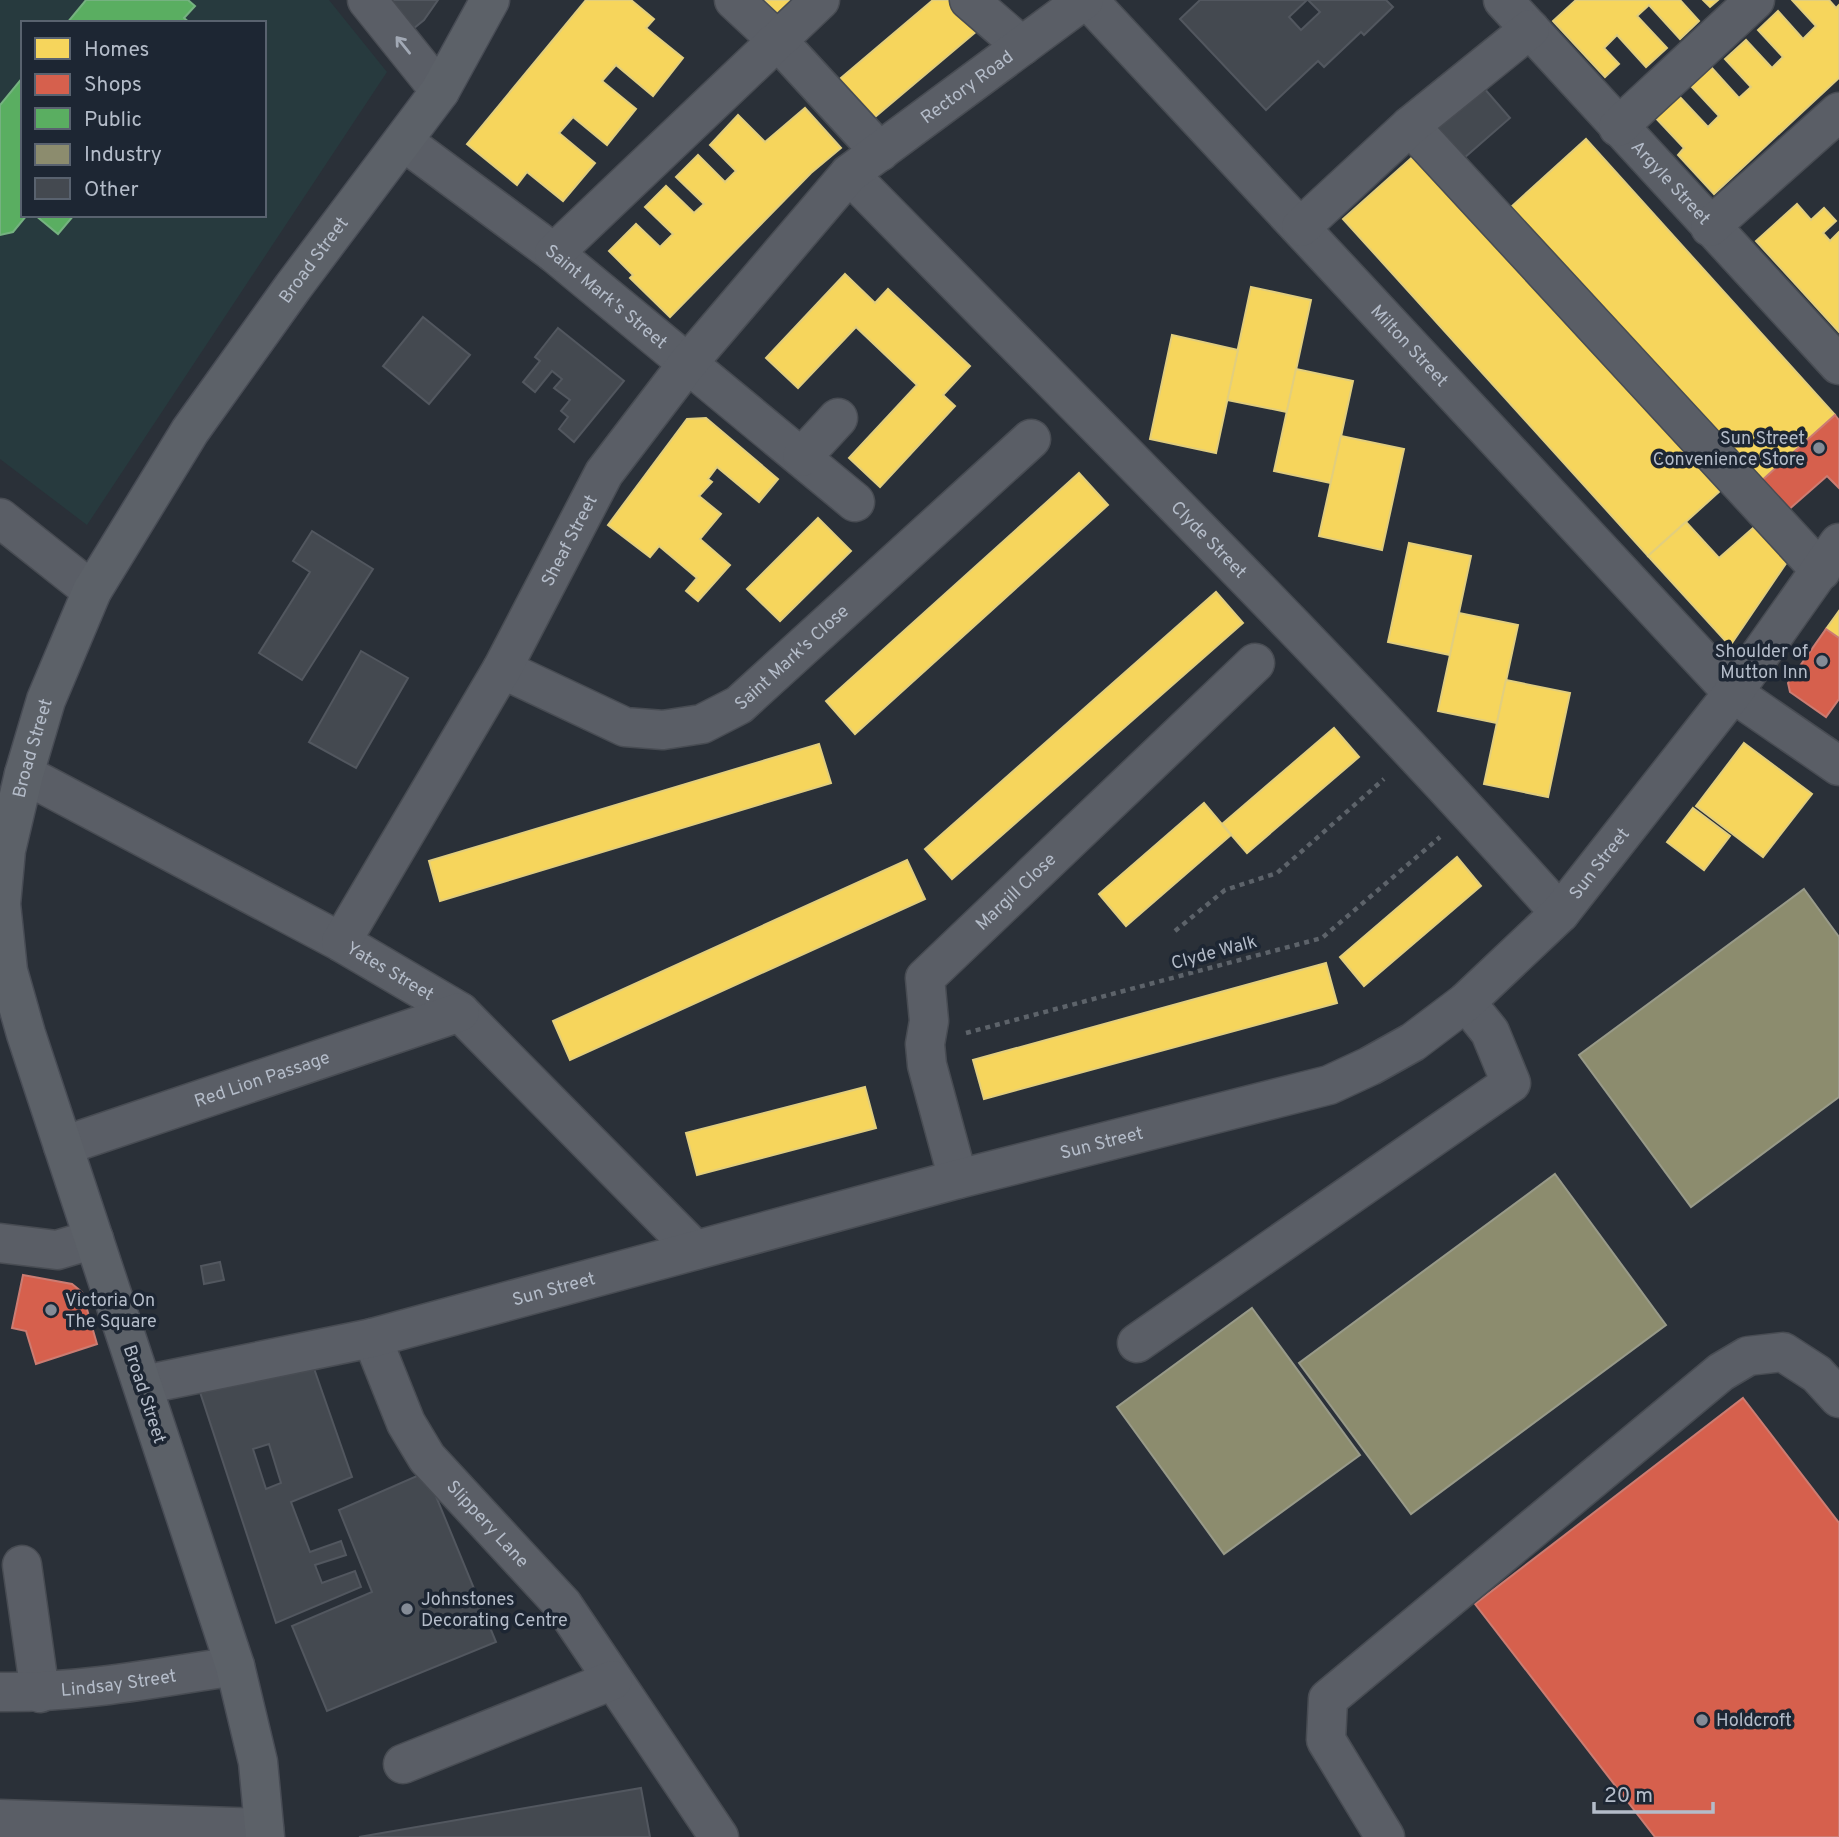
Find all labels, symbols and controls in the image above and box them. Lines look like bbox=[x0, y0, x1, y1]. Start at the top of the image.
legend bbox=[21, 21, 266, 217]
text: Homes bbox=[84, 37, 149, 64]
one-way arrow bbox=[396, 37, 411, 55]
street label: Rectory Road bbox=[917, 46, 1018, 130]
text: Shops bbox=[84, 72, 142, 99]
text: Public bbox=[84, 107, 142, 134]
street label: Argyle Street bbox=[1625, 136, 1715, 231]
text: Industry bbox=[84, 142, 162, 169]
text: Other bbox=[84, 177, 139, 204]
street label: Broad Street bbox=[275, 213, 354, 309]
street label: Saint Mark's Street bbox=[540, 240, 671, 355]
street label: Milton Street bbox=[1365, 300, 1452, 393]
place label: Sun Street Convenience Store bbox=[1653, 428, 1805, 472]
marker: Sun Street Convenience Store bbox=[1811, 440, 1827, 456]
street label: Sheaf Street bbox=[537, 491, 604, 591]
street label: Clyde Street bbox=[1165, 497, 1251, 584]
street label: Saint Mark's Close bbox=[730, 601, 854, 716]
place label: Shoulder of Mutton Inn bbox=[1715, 641, 1808, 685]
marker: Shoulder of Mutton Inn bbox=[1814, 653, 1830, 669]
street label: Broad Street bbox=[9, 696, 59, 800]
street label: Sun Street bbox=[1565, 824, 1635, 905]
street label: Margill Close bbox=[972, 849, 1062, 936]
street label: Clyde Walk bbox=[1169, 931, 1260, 976]
street label: Yates Street bbox=[342, 938, 438, 1007]
street label: Red Lion Passage bbox=[192, 1047, 333, 1114]
street label: Sun Street bbox=[1058, 1123, 1146, 1166]
street label: Sun Street bbox=[510, 1268, 598, 1312]
place label: Victoria On The Square bbox=[65, 1290, 157, 1334]
marker: Victoria On The Square bbox=[43, 1302, 59, 1318]
street label: Broad Street bbox=[117, 1342, 170, 1447]
street label: Slippery Lane bbox=[441, 1476, 533, 1573]
place label: Johnstones Decorating Centre bbox=[421, 1589, 568, 1633]
marker: Johnstones Decorating Centre bbox=[399, 1601, 415, 1617]
street label: Lindsay Street bbox=[60, 1665, 178, 1703]
place label: Holdcroft bbox=[1716, 1710, 1792, 1733]
marker: Holdcroft bbox=[1694, 1712, 1710, 1728]
scale bar bbox=[1594, 1770, 1713, 1814]
text: 20 m bbox=[1604, 1783, 1653, 1810]

